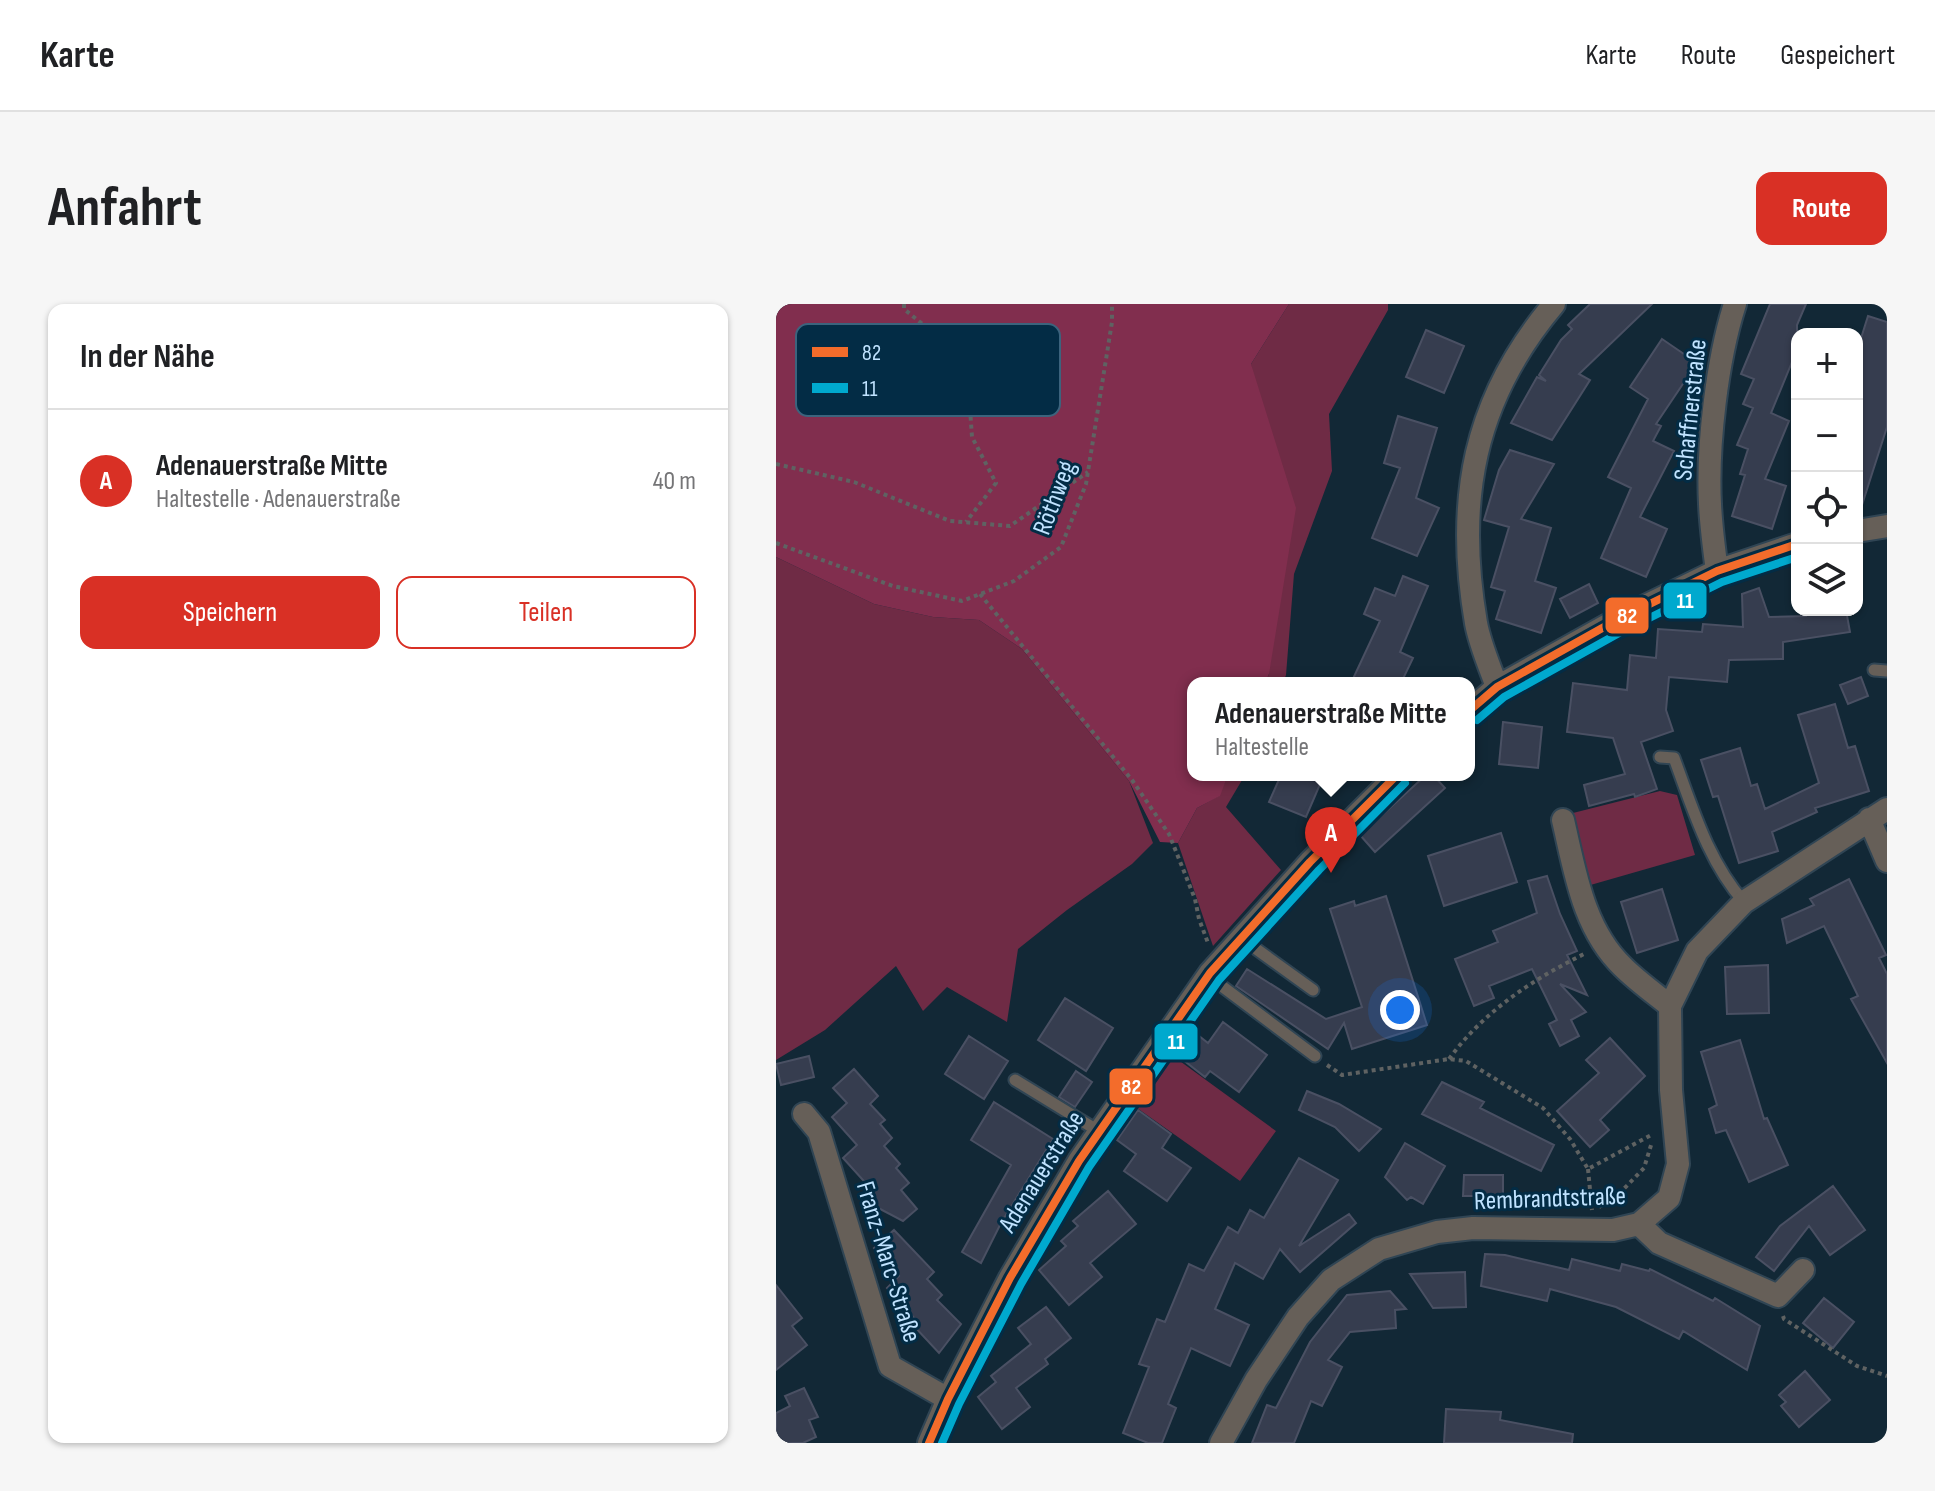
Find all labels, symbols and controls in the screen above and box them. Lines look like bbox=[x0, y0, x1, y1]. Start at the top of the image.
text: Karte bbox=[40, 33, 115, 78]
text: Karte bbox=[1586, 39, 1637, 72]
text: Route bbox=[1681, 39, 1736, 72]
text: Gespeichert bbox=[1780, 39, 1895, 72]
button: Route bbox=[1756, 172, 1887, 245]
text: Anfahrt bbox=[48, 175, 202, 242]
legend bbox=[796, 324, 1060, 416]
map controls bbox=[1791, 328, 1863, 616]
button: + bbox=[1791, 328, 1863, 400]
text: In der Nähe bbox=[80, 336, 215, 377]
street label: Schaffnerstraße bbox=[1668, 338, 1714, 482]
text: 82 bbox=[862, 340, 881, 367]
text: 11 bbox=[862, 376, 878, 403]
button: − bbox=[1791, 400, 1863, 472]
text: Adenauerstraße Mitte bbox=[156, 448, 388, 484]
street label: Röthweg bbox=[1027, 457, 1083, 539]
text: A bbox=[100, 466, 112, 497]
text: 40 m bbox=[653, 466, 696, 497]
button: locate bbox=[1791, 472, 1863, 544]
text: Haltestelle · Adenauerstraße bbox=[156, 484, 401, 515]
button: layers bbox=[1791, 544, 1863, 616]
button: Speichern bbox=[80, 576, 380, 649]
button: Teilen bbox=[396, 576, 696, 649]
line badge: 11 bbox=[1662, 581, 1708, 620]
text: 11 bbox=[1676, 588, 1694, 615]
line badge: 82 bbox=[1604, 596, 1650, 635]
text: 82 bbox=[1617, 603, 1637, 630]
popup bbox=[1187, 677, 1475, 781]
text: Adenauerstraße Mitte bbox=[1215, 696, 1447, 732]
text: Haltestelle bbox=[1215, 732, 1309, 763]
pin: A bbox=[1305, 807, 1357, 873]
your location bbox=[1380, 990, 1420, 1030]
line badge: 11 bbox=[1153, 1022, 1199, 1061]
text: 11 bbox=[1167, 1029, 1185, 1056]
line badge: 82 bbox=[1108, 1067, 1154, 1106]
text: 82 bbox=[1121, 1074, 1141, 1101]
street label: Adenauerstraße bbox=[992, 1106, 1092, 1239]
street label: Franz-Marc-Straße bbox=[849, 1178, 927, 1346]
street label: Rembrandtstraße bbox=[1473, 1181, 1627, 1217]

